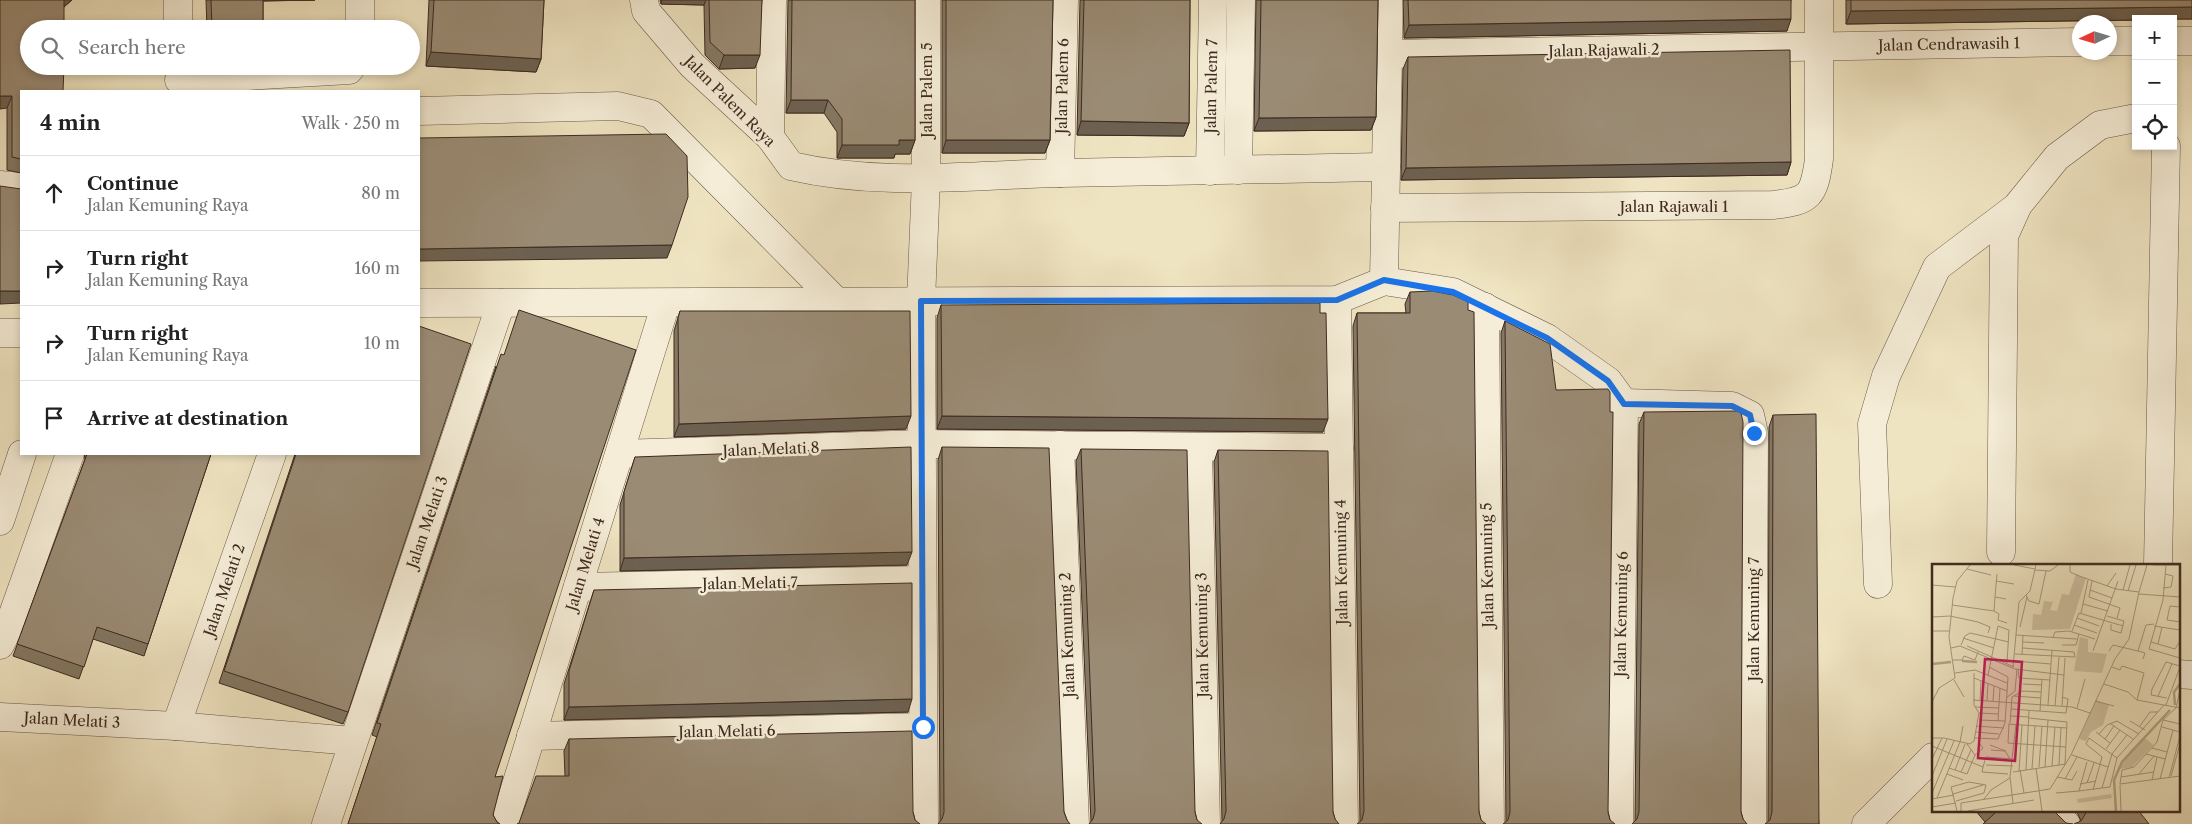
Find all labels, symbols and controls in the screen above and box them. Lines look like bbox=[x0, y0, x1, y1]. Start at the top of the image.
north arrow bbox=[2072, 15, 2117, 60]
map controls bbox=[2132, 15, 2177, 150]
button: + bbox=[2132, 15, 2177, 60]
search box bbox=[20, 20, 420, 75]
street label: Jalan Cendrawasih 1 bbox=[1876, 33, 2021, 55]
icon: search bbox=[38, 34, 66, 62]
text: Search here bbox=[78, 36, 186, 59]
street label: Jalan Palem 6 bbox=[1052, 38, 1072, 136]
street label: Jalan Palem 7 bbox=[1201, 38, 1221, 135]
street label: Jalan Rajawali 2 bbox=[1546, 40, 1660, 61]
street label: Jalan Palem 5 bbox=[917, 42, 936, 140]
street label: Jalan Palem Raya bbox=[679, 50, 780, 151]
button: − bbox=[2132, 60, 2177, 105]
button: locate bbox=[2132, 105, 2177, 150]
text: 4 min bbox=[40, 110, 101, 135]
text: Walk · 250 m bbox=[302, 113, 400, 133]
text: Continue bbox=[87, 172, 179, 195]
icon: ahead bbox=[40, 179, 68, 207]
text: 80 m bbox=[361, 183, 400, 203]
text: Jalan Kemuning Raya bbox=[87, 195, 248, 215]
street label: Jalan Rajawali 1 bbox=[1618, 197, 1729, 216]
text: Turn right bbox=[87, 247, 188, 270]
icon: right bbox=[40, 254, 68, 282]
text: 160 m bbox=[355, 258, 400, 278]
text: Jalan Kemuning Raya bbox=[87, 270, 248, 290]
text: Turn right bbox=[87, 322, 188, 345]
icon: right bbox=[40, 329, 68, 357]
text: 10 m bbox=[364, 333, 400, 353]
text: Jalan Kemuning Raya bbox=[87, 345, 248, 365]
icon: arrive bbox=[40, 404, 68, 432]
text: Arrive at destination bbox=[87, 407, 288, 430]
route end bbox=[1743, 422, 1766, 445]
street label: Jalan Melati 8 bbox=[720, 438, 820, 460]
street label: Jalan Melati 3 bbox=[402, 473, 452, 573]
street label: Jalan Kemuning 4 bbox=[1330, 499, 1352, 627]
street label: Jalan Kemuning 5 bbox=[1476, 502, 1498, 630]
street label: Jalan Melati 4 bbox=[561, 515, 608, 615]
street label: Jalan Melati 2 bbox=[199, 541, 249, 641]
street label: Jalan Kemuning 6 bbox=[1610, 551, 1632, 679]
street label: Jalan Kemuning 7 bbox=[1744, 556, 1763, 683]
inset map bbox=[1932, 564, 2180, 812]
street label: Jalan Kemuning 2 bbox=[1055, 572, 1079, 700]
street label: Jalan Kemuning 3 bbox=[1191, 572, 1213, 700]
street label: Jalan Melati 7 bbox=[700, 573, 799, 593]
street label: Jalan Melati 3 bbox=[21, 708, 121, 732]
route start bbox=[912, 716, 935, 739]
street label: Jalan Melati 6 bbox=[676, 721, 776, 741]

